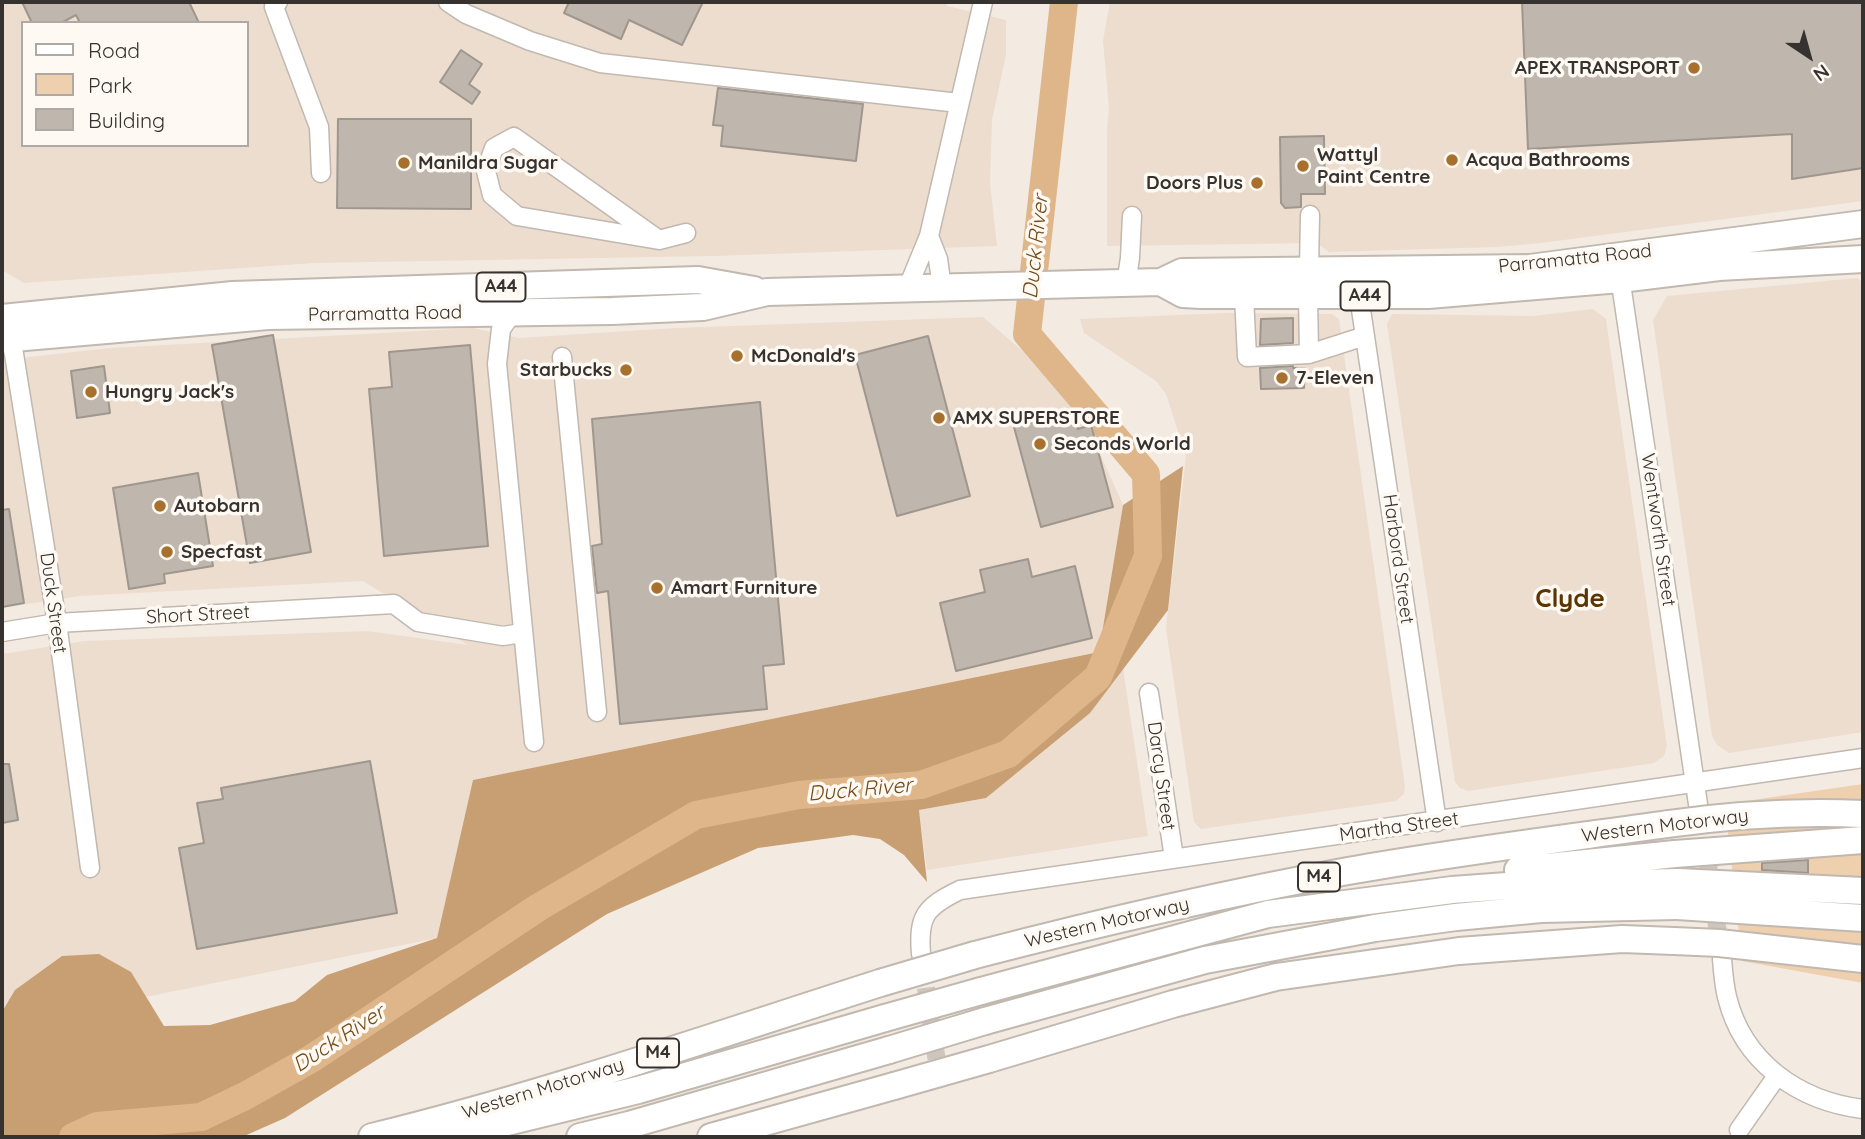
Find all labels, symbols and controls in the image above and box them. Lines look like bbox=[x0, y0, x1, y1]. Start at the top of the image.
legend bbox=[21, 21, 248, 147]
north arrow bbox=[1774, 21, 1844, 91]
text: Road bbox=[88, 37, 140, 63]
place label: APEX TRANSPORT bbox=[1515, 57, 1680, 79]
text: N bbox=[1809, 59, 1834, 87]
marker: APEX TRANSPORT bbox=[1686, 60, 1702, 76]
text: Park bbox=[88, 72, 132, 98]
text: Building bbox=[88, 107, 165, 133]
place label: Wattyl Paint Centre bbox=[1317, 144, 1430, 188]
place label: Acqua Bathrooms bbox=[1466, 149, 1630, 171]
place label: Manildra Sugar bbox=[418, 152, 558, 174]
marker: Acqua Bathrooms bbox=[1444, 152, 1460, 168]
marker: Manildra Sugar bbox=[396, 155, 412, 171]
marker: Wattyl Paint Centre bbox=[1295, 158, 1311, 174]
place label: Doors Plus bbox=[1146, 172, 1243, 194]
marker: Doors Plus bbox=[1249, 175, 1265, 191]
water label: Duck River bbox=[1018, 194, 1054, 300]
street label: Parramatta Road bbox=[1497, 240, 1653, 278]
road number: A44 bbox=[476, 272, 526, 302]
road number: A44 bbox=[1340, 282, 1390, 310]
street label: Parramatta Road bbox=[308, 301, 462, 327]
place label: McDonald's bbox=[751, 345, 855, 367]
marker: McDonald's bbox=[729, 348, 745, 364]
place label: Starbucks bbox=[520, 359, 612, 381]
marker: Starbucks bbox=[618, 362, 634, 378]
place label: 7-Eleven bbox=[1296, 367, 1374, 389]
marker: 7-Eleven bbox=[1274, 370, 1290, 386]
place label: Hungry Jack's bbox=[105, 381, 234, 403]
marker: Hungry Jack's bbox=[83, 384, 99, 400]
place label: AMX SUPERSTORE bbox=[953, 407, 1120, 429]
marker: AMX SUPERSTORE bbox=[931, 410, 947, 426]
place label: Seconds World bbox=[1054, 433, 1191, 455]
marker: Seconds World bbox=[1032, 436, 1048, 452]
street label: Wentworth Street bbox=[1636, 452, 1680, 608]
street label: Harbord Street bbox=[1378, 493, 1418, 625]
place label: Autobarn bbox=[174, 495, 260, 517]
marker: Autobarn bbox=[152, 498, 168, 514]
place label: Specfast bbox=[181, 541, 263, 563]
marker: Specfast bbox=[159, 544, 175, 560]
street label: Duck Street bbox=[35, 551, 71, 655]
place label: Amart Furniture bbox=[671, 577, 817, 599]
marker: Amart Furniture bbox=[649, 580, 665, 596]
district label: Clyde bbox=[1535, 583, 1605, 615]
street label: Short Street bbox=[146, 601, 250, 629]
street label: Darcy Street bbox=[1142, 720, 1180, 832]
water label: Duck River bbox=[807, 773, 913, 807]
street label: Western Motorway bbox=[1580, 804, 1750, 848]
street label: Martha Street bbox=[1338, 807, 1460, 847]
road number: M4 bbox=[1298, 862, 1340, 892]
street label: Western Motorway bbox=[1022, 893, 1192, 953]
water label: Duck River bbox=[288, 1000, 390, 1078]
road number: M4 bbox=[637, 1038, 679, 1068]
street label: Western Motorway bbox=[459, 1054, 627, 1124]

